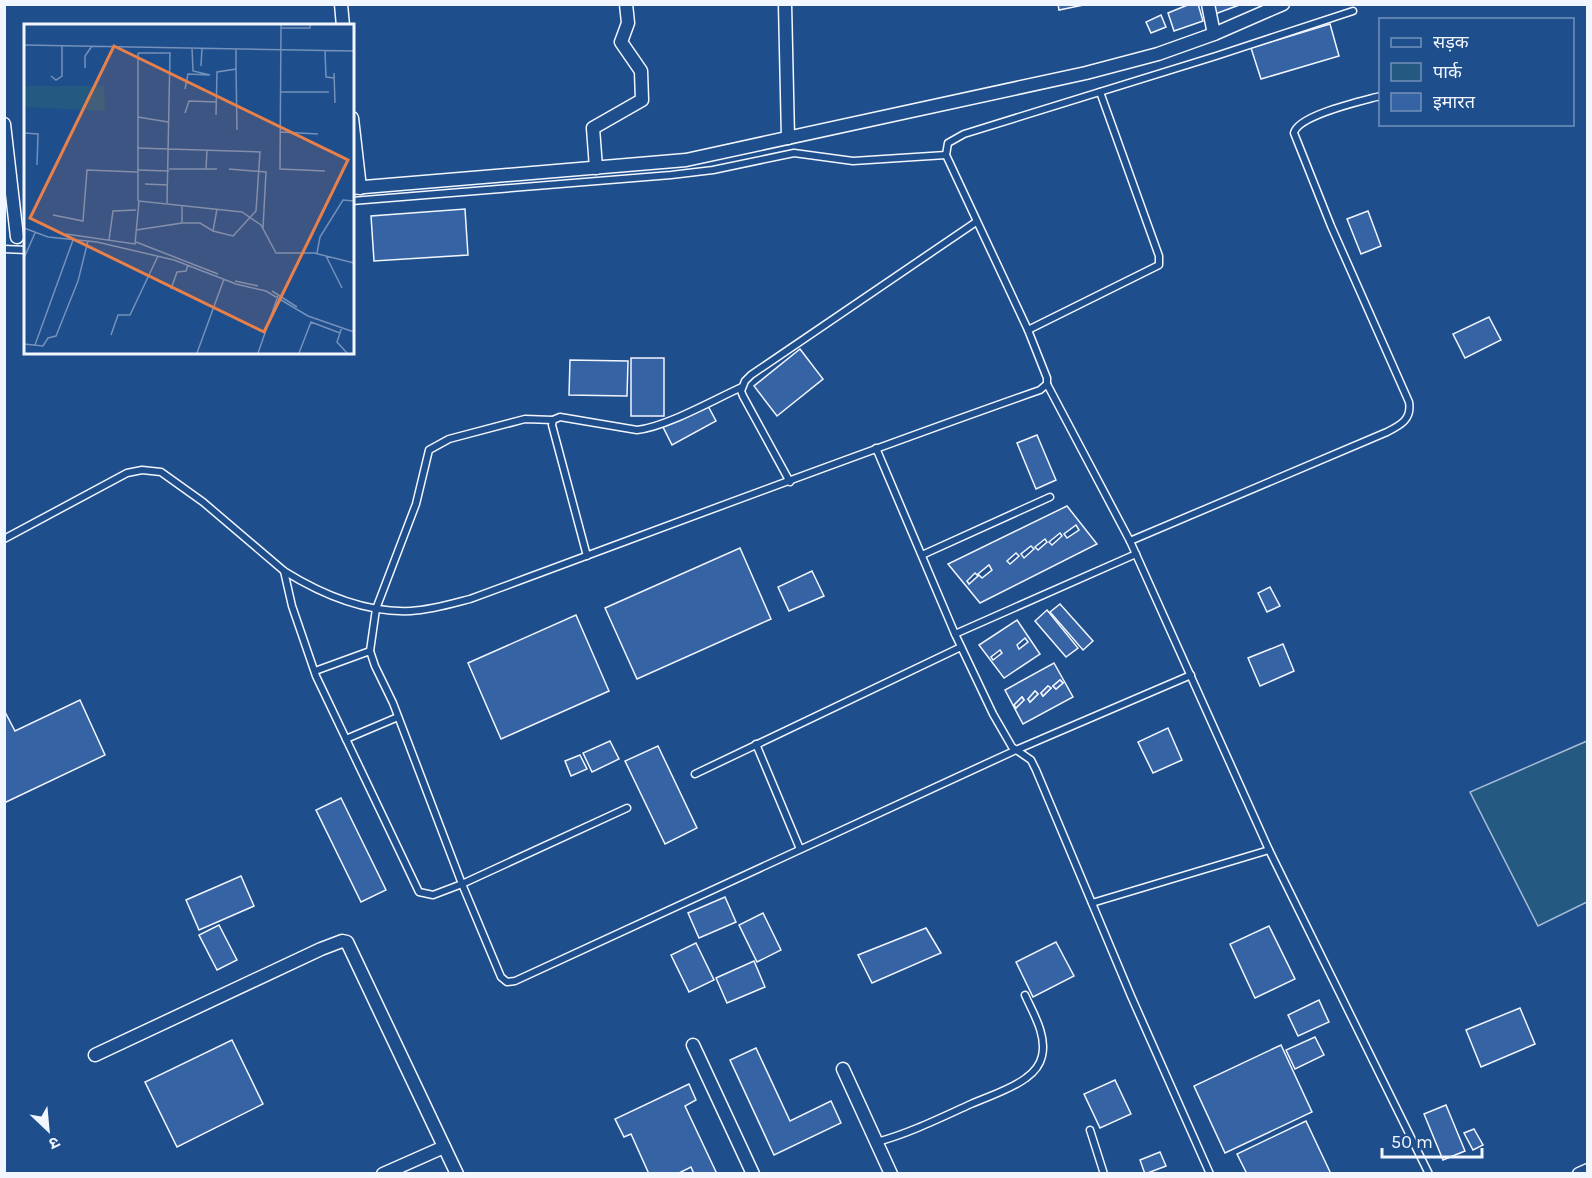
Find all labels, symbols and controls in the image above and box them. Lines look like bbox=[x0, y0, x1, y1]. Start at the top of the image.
legend bbox=[1379, 18, 1574, 126]
inset map bbox=[24, 24, 354, 354]
text: सड़क bbox=[1433, 31, 1470, 53]
text: पार्क bbox=[1433, 61, 1463, 83]
text: इमारत bbox=[1433, 91, 1476, 113]
north arrow bbox=[18, 1100, 78, 1160]
scale bar bbox=[1382, 1121, 1482, 1159]
text: 50 m bbox=[1391, 1131, 1433, 1153]
text: उ bbox=[45, 1132, 63, 1154]

